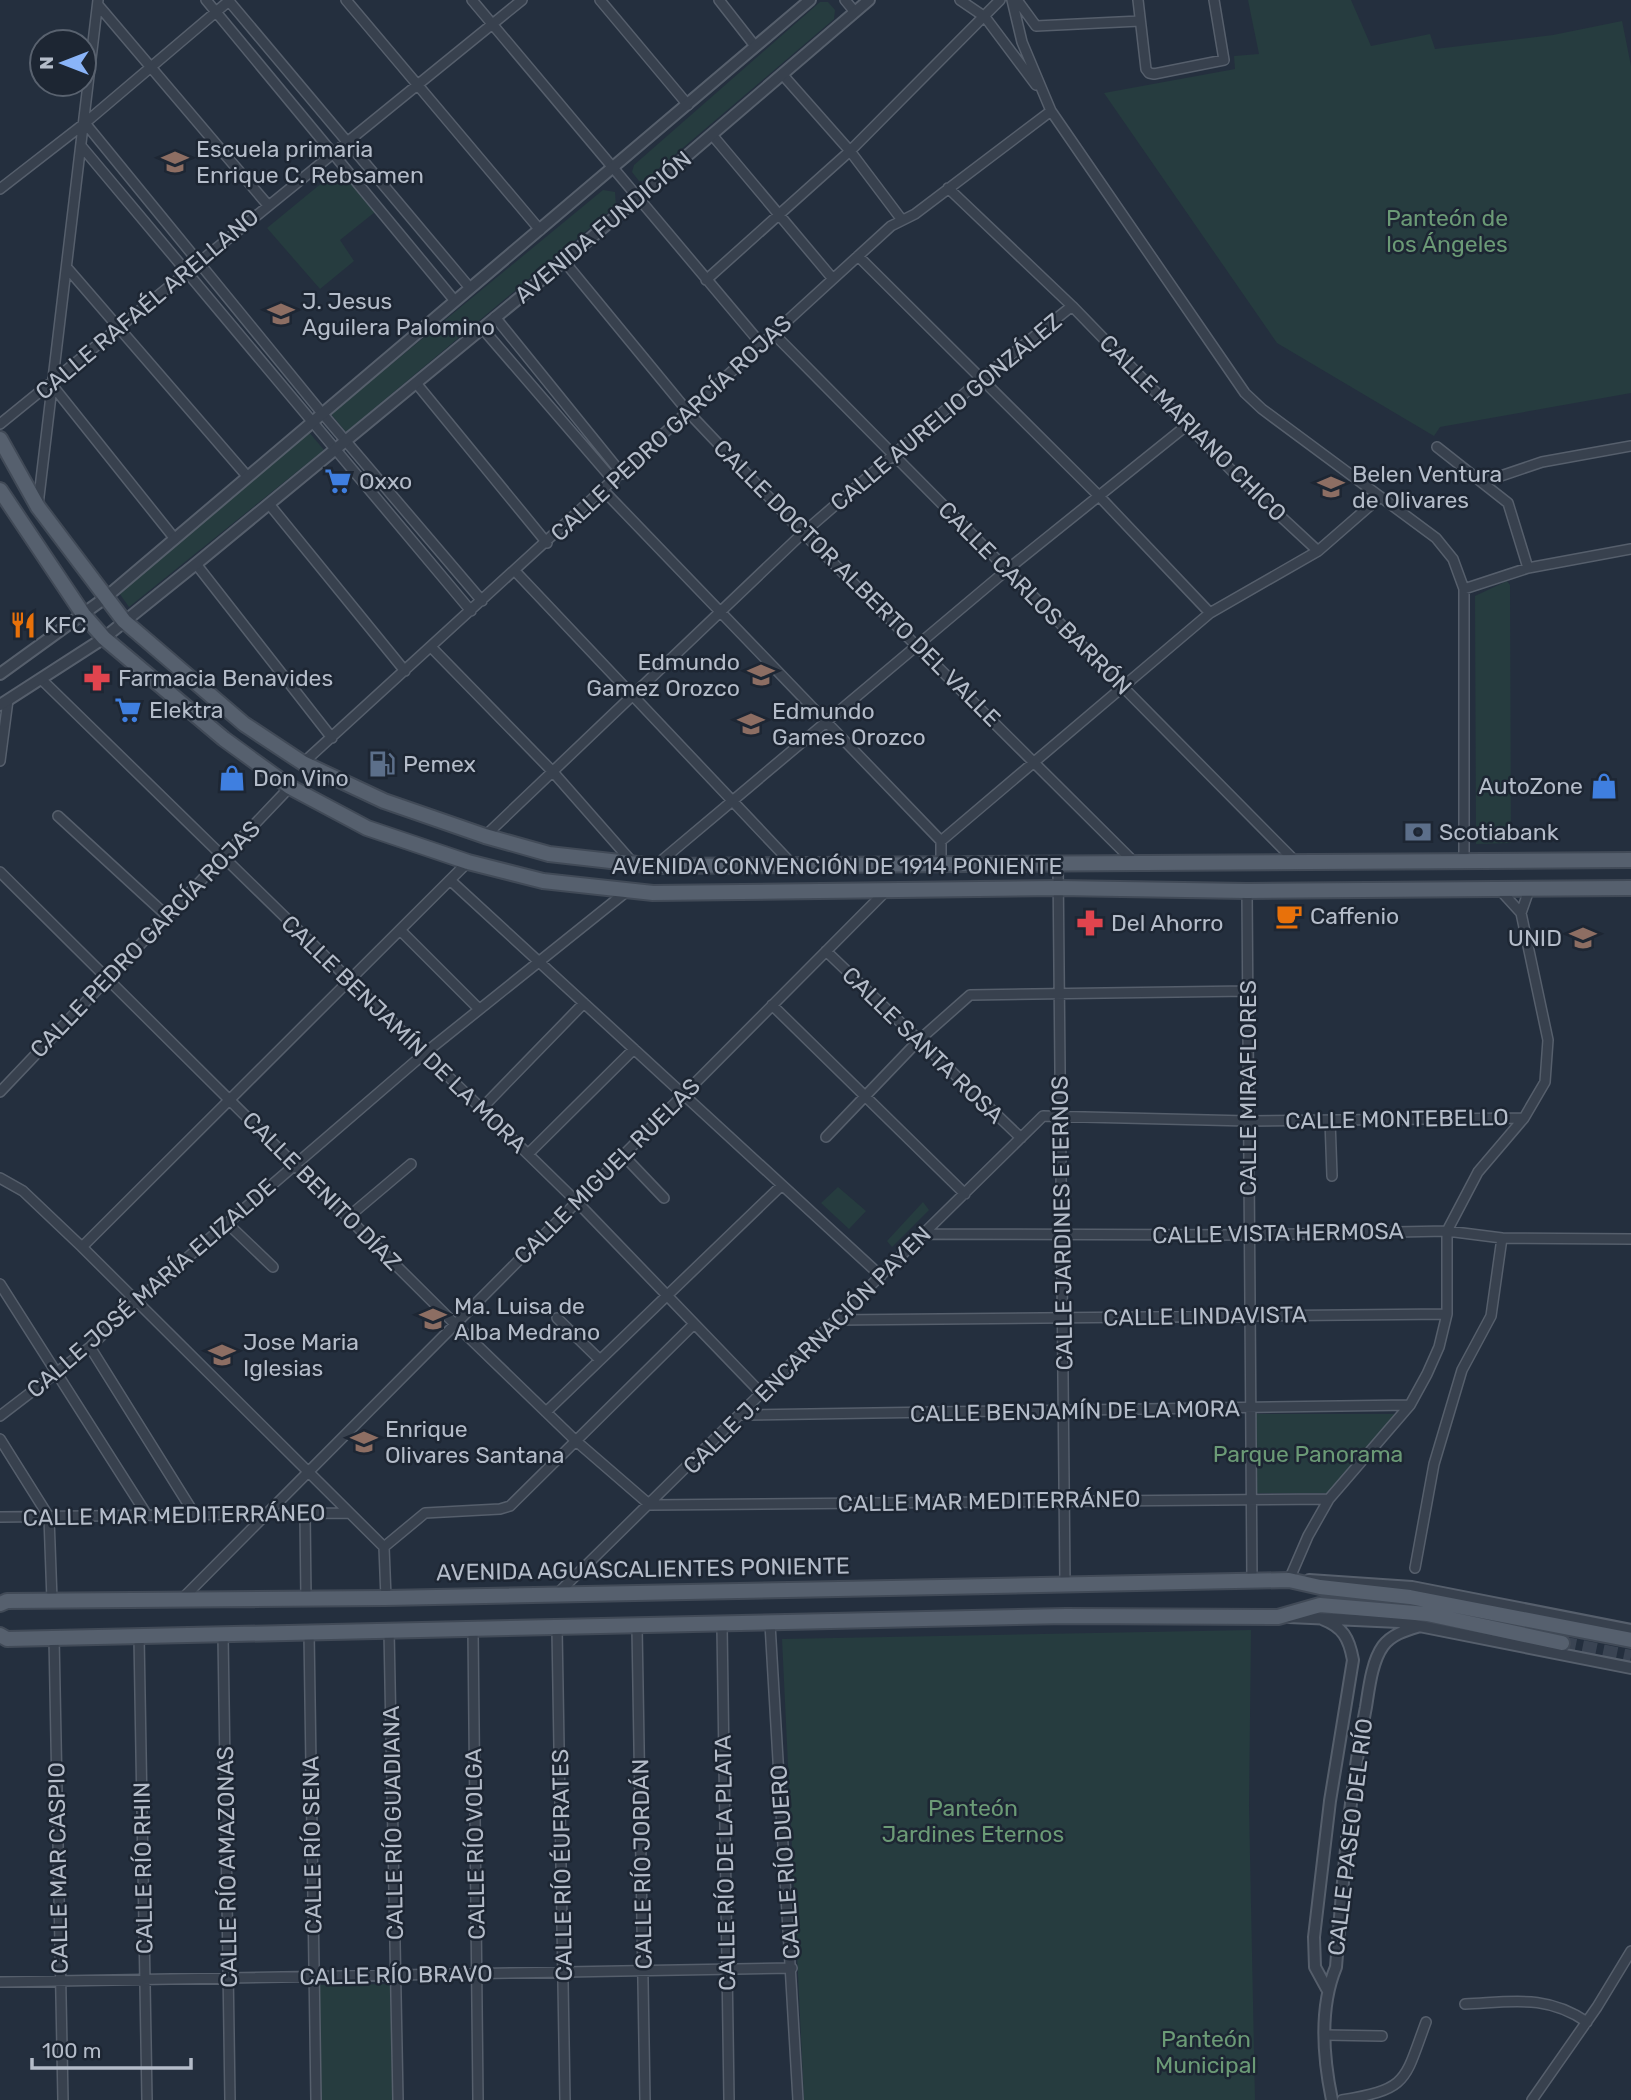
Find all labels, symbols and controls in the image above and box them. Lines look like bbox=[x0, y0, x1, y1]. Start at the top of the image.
north arrow bbox=[28, 28, 98, 98]
text: N bbox=[35, 56, 58, 70]
place label: Escuela primaria Enrique C. Rebsamen bbox=[196, 135, 424, 189]
street label: AVENIDA FUNDICIÓN bbox=[509, 145, 697, 309]
school or university icon: Escuela primaria Enrique C. Rebsamen bbox=[160, 147, 190, 177]
street label: CALLE RAFAÉL ARELLANO bbox=[30, 202, 264, 406]
park label: Panteón de los Ángeles bbox=[1386, 204, 1508, 258]
place label: J. Jesus Aguilera Palomino bbox=[302, 287, 495, 341]
school or university icon: J. Jesus Aguilera Palomino bbox=[266, 299, 296, 329]
street label: CALLE AURELIO GONZÁLEZ bbox=[825, 307, 1067, 517]
street label: CALLE PEDRO GARCÍA ROJAS bbox=[545, 309, 797, 547]
street label: CALLE MARIANO CHICO bbox=[1094, 329, 1292, 527]
street label: CALLE DOCTOR ALBERTO DEL VALLE bbox=[708, 434, 1006, 732]
place label: Belen Ventura de Olivares bbox=[1352, 460, 1502, 514]
supermarket icon: Oxxo bbox=[323, 466, 353, 496]
place label: Oxxo bbox=[359, 467, 412, 495]
school or university icon: Belen Ventura de Olivares bbox=[1316, 472, 1346, 502]
street label: CALLE CARLOS BARRÓN bbox=[932, 495, 1138, 701]
restaurant icon: KFC bbox=[8, 610, 38, 640]
place label: KFC bbox=[44, 611, 86, 639]
place label: Edmundo Gamez Orozco bbox=[586, 648, 740, 702]
school or university icon: Edmundo Gamez Orozco bbox=[746, 660, 776, 690]
pharmacy icon: Farmacia Benavides bbox=[82, 663, 112, 693]
place label: Farmacia Benavides bbox=[118, 664, 333, 692]
supermarket icon: Elektra bbox=[113, 695, 143, 725]
place label: Elektra bbox=[149, 696, 224, 724]
place label: Edmundo Games Orozco bbox=[772, 697, 926, 751]
school or university icon: Edmundo Games Orozco bbox=[736, 709, 766, 739]
fuel station icon: Pemex bbox=[367, 749, 397, 779]
place label: Pemex bbox=[403, 750, 476, 778]
shop icon: Don Vino bbox=[217, 763, 247, 793]
place label: Don Vino bbox=[253, 764, 349, 792]
shop icon: AutoZone bbox=[1589, 771, 1619, 801]
place label: AutoZone bbox=[1479, 772, 1583, 800]
street label: CALLE PEDRO GARCÍA ROJAS bbox=[24, 815, 266, 1063]
bank icon: Scotiabank bbox=[1403, 817, 1433, 847]
place label: Scotiabank bbox=[1439, 818, 1559, 846]
street label: AVENIDA CONVENCIÓN DE 1914 PONIENTE bbox=[612, 852, 1062, 880]
cafe icon: Caffenio bbox=[1274, 901, 1304, 931]
place label: Caffenio bbox=[1310, 902, 1399, 930]
pharmacy icon: Del Ahorro bbox=[1075, 908, 1105, 938]
street label: CALLE BENJAMÍN DE LA MORA bbox=[275, 909, 533, 1159]
place label: Del Ahorro bbox=[1111, 909, 1223, 937]
school or university icon: UNID bbox=[1568, 923, 1598, 953]
place label: UNID bbox=[1508, 924, 1562, 952]
street label: CALLE SANTA ROSA bbox=[836, 961, 1010, 1129]
street label: CALLE MIRAFLORES bbox=[1234, 980, 1262, 1196]
street label: CALLE MIGUEL RUELAS bbox=[508, 1072, 706, 1270]
street label: CALLE JARDINES ETERNOS bbox=[1045, 1075, 1079, 1371]
street label: CALLE MONTEBELLO bbox=[1285, 1103, 1509, 1135]
street label: CALLE BENITO DÍAZ bbox=[237, 1106, 407, 1276]
street label: CALLE JOSÉ MARÍA ELIZALDE bbox=[21, 1172, 281, 1404]
street label: CALLE VISTA HERMOSA bbox=[1152, 1217, 1404, 1249]
street label: CALLE J. ENCARNACIÓN PAYEN bbox=[677, 1220, 937, 1480]
place label: Ma. Luisa de Alba Medrano bbox=[454, 1292, 600, 1346]
street label: CALLE LINDAVISTA bbox=[1103, 1300, 1307, 1332]
school or university icon: Ma. Luisa de Alba Medrano bbox=[418, 1304, 448, 1334]
place label: Jose Maria Iglesias bbox=[243, 1328, 359, 1382]
school or university icon: Jose Maria Iglesias bbox=[207, 1340, 237, 1370]
street label: CALLE BENJAMÍN DE LA MORA bbox=[910, 1394, 1240, 1428]
place label: Enrique Olivares Santana bbox=[385, 1415, 565, 1469]
school or university icon: Enrique Olivares Santana bbox=[349, 1427, 379, 1457]
park label: Parque Panorama bbox=[1213, 1440, 1403, 1468]
street label: CALLE MAR MEDITERRÁNEO bbox=[837, 1484, 1141, 1518]
street label: CALLE MAR MEDITERRÁNEO bbox=[22, 1498, 326, 1532]
street label: AVENIDA AGUASCALIENTES PONIENTE bbox=[436, 1551, 850, 1587]
street label: CALLE RÍO GUADIANA bbox=[377, 1706, 409, 1940]
street label: CALLE PASEO DEL RÍO bbox=[1322, 1717, 1378, 1957]
street label: CALLE RÍO DE LA PLATA bbox=[709, 1735, 741, 1991]
street label: CALLE RÍO AMAZONAS bbox=[211, 1746, 243, 1988]
street label: CALLE RÍO VOLGA bbox=[459, 1748, 491, 1940]
street label: CALLE RÍO ÉUFRATES bbox=[546, 1749, 578, 1981]
street label: CALLE RÍO SENA bbox=[296, 1756, 328, 1934]
street label: CALLE RÍO JORDÁN bbox=[626, 1758, 658, 1970]
street label: CALLE MAR CASPIO bbox=[42, 1762, 74, 1974]
street label: CALLE RÍO DUERO bbox=[764, 1764, 806, 1960]
street label: CALLE RÍO RHIN bbox=[127, 1782, 159, 1954]
park label: Panteón Jardines Eternos bbox=[882, 1794, 1064, 1848]
street label: CALLE RÍO BRAVO bbox=[299, 1959, 493, 1991]
park label: Panteón Municipal bbox=[1155, 2025, 1257, 2079]
scale bar bbox=[32, 2026, 191, 2070]
text: 100 m bbox=[42, 2038, 101, 2063]

